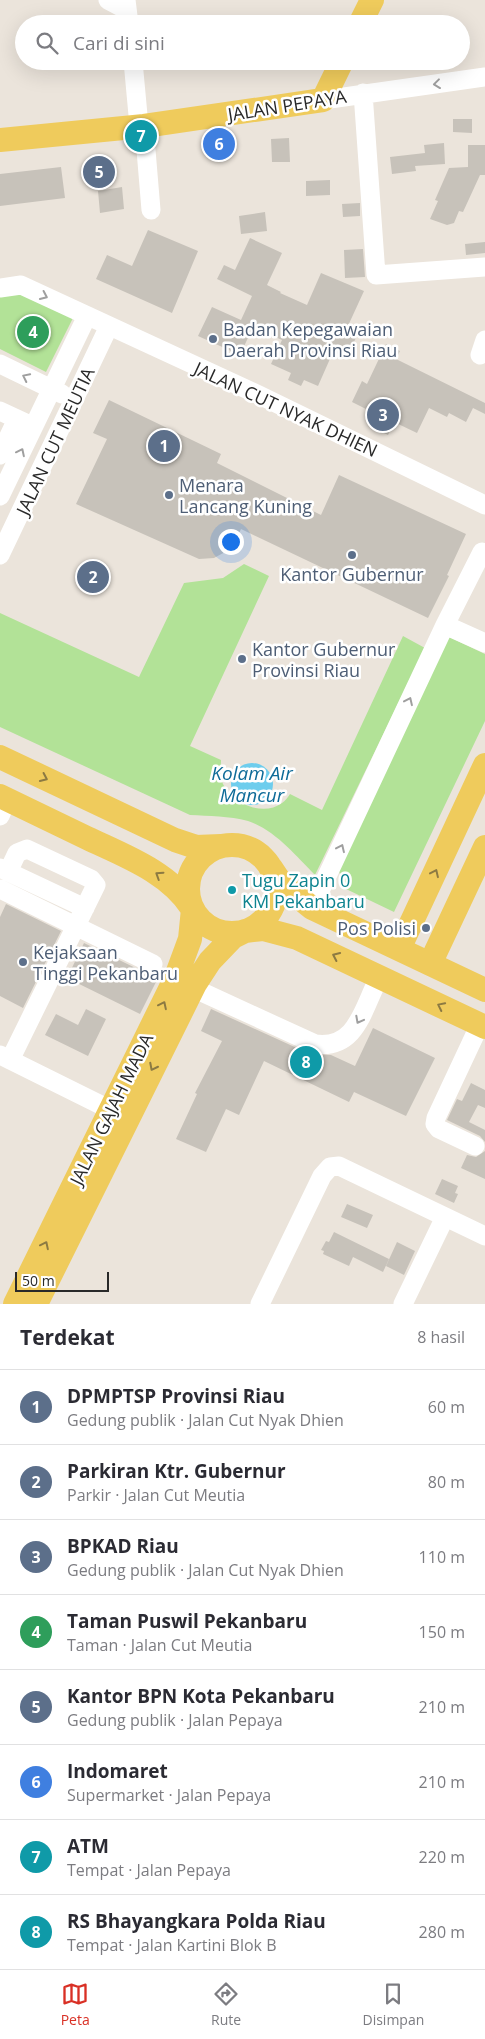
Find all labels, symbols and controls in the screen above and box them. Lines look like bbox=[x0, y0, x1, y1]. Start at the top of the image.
search box bbox=[15, 15, 470, 70]
icon: search bbox=[33, 29, 61, 57]
text: Cari di sini bbox=[73, 30, 165, 56]
one-way arrow bbox=[432, 78, 440, 89]
street label: JALAN PEPAYA bbox=[224, 84, 349, 127]
pin: 7 bbox=[125, 117, 157, 155]
pin: 6 bbox=[203, 125, 235, 163]
pin: 5 bbox=[83, 153, 115, 191]
one-way arrow bbox=[39, 290, 48, 300]
pin: 4 bbox=[17, 313, 49, 351]
place label: Badan Kepegawaian Daerah Provinsi Riau bbox=[223, 317, 397, 362]
marker: Badan Kepegawaian Daerah Provinsi Riau bbox=[207, 333, 219, 345]
street label: JALAN CUT NYAK DHIEN bbox=[189, 355, 382, 462]
street label: JALAN CUT MEUTIA bbox=[9, 363, 100, 520]
one-way arrow bbox=[22, 372, 31, 383]
pin: 3 bbox=[367, 396, 399, 434]
pin: 1 bbox=[148, 427, 180, 465]
one-way arrow bbox=[15, 449, 25, 458]
place label: Menara Lancang Kuning bbox=[179, 473, 312, 518]
marker: Menara Lancang Kuning bbox=[163, 489, 175, 501]
your location bbox=[218, 529, 244, 555]
marker: Kantor Gubernur bbox=[346, 549, 358, 561]
pin: 2 bbox=[77, 558, 109, 596]
place label: Kantor Gubernur bbox=[280, 562, 424, 586]
place label: Kantor Gubernur Provinsi Riau bbox=[252, 637, 396, 682]
marker: Kantor Gubernur Provinsi Riau bbox=[236, 653, 248, 665]
one-way arrow bbox=[403, 697, 414, 706]
water label: Kolam Air Mancur bbox=[211, 760, 294, 808]
one-way arrow bbox=[39, 772, 48, 782]
one-way arrow bbox=[334, 844, 345, 853]
place label: Tugu Zapin 0 KM Pekanbaru bbox=[242, 868, 365, 913]
one-way arrow bbox=[428, 869, 439, 878]
one-way arrow bbox=[155, 872, 165, 881]
marker: Tugu Zapin 0 KM Pekanbaru bbox=[226, 884, 238, 896]
place label: Pos Polisi bbox=[337, 916, 416, 940]
marker: Pos Polisi bbox=[420, 922, 432, 934]
place label: Kejaksaan Tinggi Pekanbaru bbox=[33, 940, 178, 985]
one-way arrow bbox=[332, 952, 341, 962]
marker: Kejaksaan Tinggi Pekanbaru bbox=[17, 956, 29, 968]
one-way arrow bbox=[156, 1001, 166, 1010]
one-way arrow bbox=[437, 1001, 446, 1012]
one-way arrow bbox=[355, 1015, 365, 1024]
street label: JALAN GAJAH MADA bbox=[63, 1029, 158, 1191]
pin: 8 bbox=[290, 1043, 322, 1081]
one-way arrow bbox=[149, 1062, 159, 1071]
one-way arrow bbox=[38, 1241, 48, 1250]
scale bar bbox=[15, 1269, 109, 1292]
text: 50 m bbox=[22, 1271, 55, 1290]
text: Terdekat bbox=[20, 1323, 115, 1351]
text: 8 hasil bbox=[417, 1326, 465, 1348]
text: DPMPTSP Provinsi Riau bbox=[67, 1383, 285, 1409]
text: 1 bbox=[31, 1396, 41, 1418]
text: 60 m bbox=[428, 1396, 465, 1418]
text: Gedung publik · Jalan Cut Nyak Dhien bbox=[67, 1409, 344, 1431]
text: Parkiran Ktr. Gubernur bbox=[67, 1458, 286, 1484]
text: 2 bbox=[31, 1471, 41, 1493]
text: 80 m bbox=[428, 1471, 465, 1493]
text: Parkir · Jalan Cut Meutia bbox=[67, 1484, 245, 1506]
text: BPKAD Riau bbox=[67, 1533, 179, 1559]
text: 3 bbox=[31, 1546, 41, 1568]
text: 110 m bbox=[419, 1546, 465, 1568]
text: Gedung publik · Jalan Cut Nyak Dhien bbox=[67, 1559, 344, 1581]
text: Taman Puswil Pekanbaru bbox=[67, 1608, 307, 1634]
text: 4 bbox=[31, 1621, 41, 1643]
text: 150 m bbox=[419, 1621, 465, 1643]
text: Taman · Jalan Cut Meutia bbox=[67, 1634, 252, 1656]
text: Kantor BPN Kota Pekanbaru bbox=[67, 1683, 335, 1709]
text: 5 bbox=[31, 1696, 41, 1718]
text: 210 m bbox=[419, 1696, 465, 1718]
text: Gedung publik · Jalan Pepaya bbox=[67, 1709, 283, 1731]
text: Indomaret bbox=[67, 1758, 168, 1784]
text: 6 bbox=[31, 1771, 41, 1793]
text: 210 m bbox=[419, 1771, 465, 1793]
text: Supermarket · Jalan Pepaya bbox=[67, 1784, 271, 1806]
text: ATM bbox=[67, 1833, 109, 1859]
text: 7 bbox=[31, 1846, 41, 1868]
text: 220 m bbox=[419, 1846, 465, 1868]
text: Tempat · Jalan Pepaya bbox=[67, 1859, 231, 1881]
text: RS Bhayangkara Polda Riau bbox=[67, 1908, 326, 1934]
text: 8 bbox=[31, 1921, 41, 1943]
text: 280 m bbox=[419, 1921, 465, 1943]
text: Tempat · Jalan Kartini Blok B bbox=[67, 1934, 276, 1956]
tab: Peta bbox=[61, 1980, 90, 2029]
tab: Rute bbox=[211, 1980, 241, 2029]
tab: Disimpan bbox=[363, 1980, 424, 2029]

